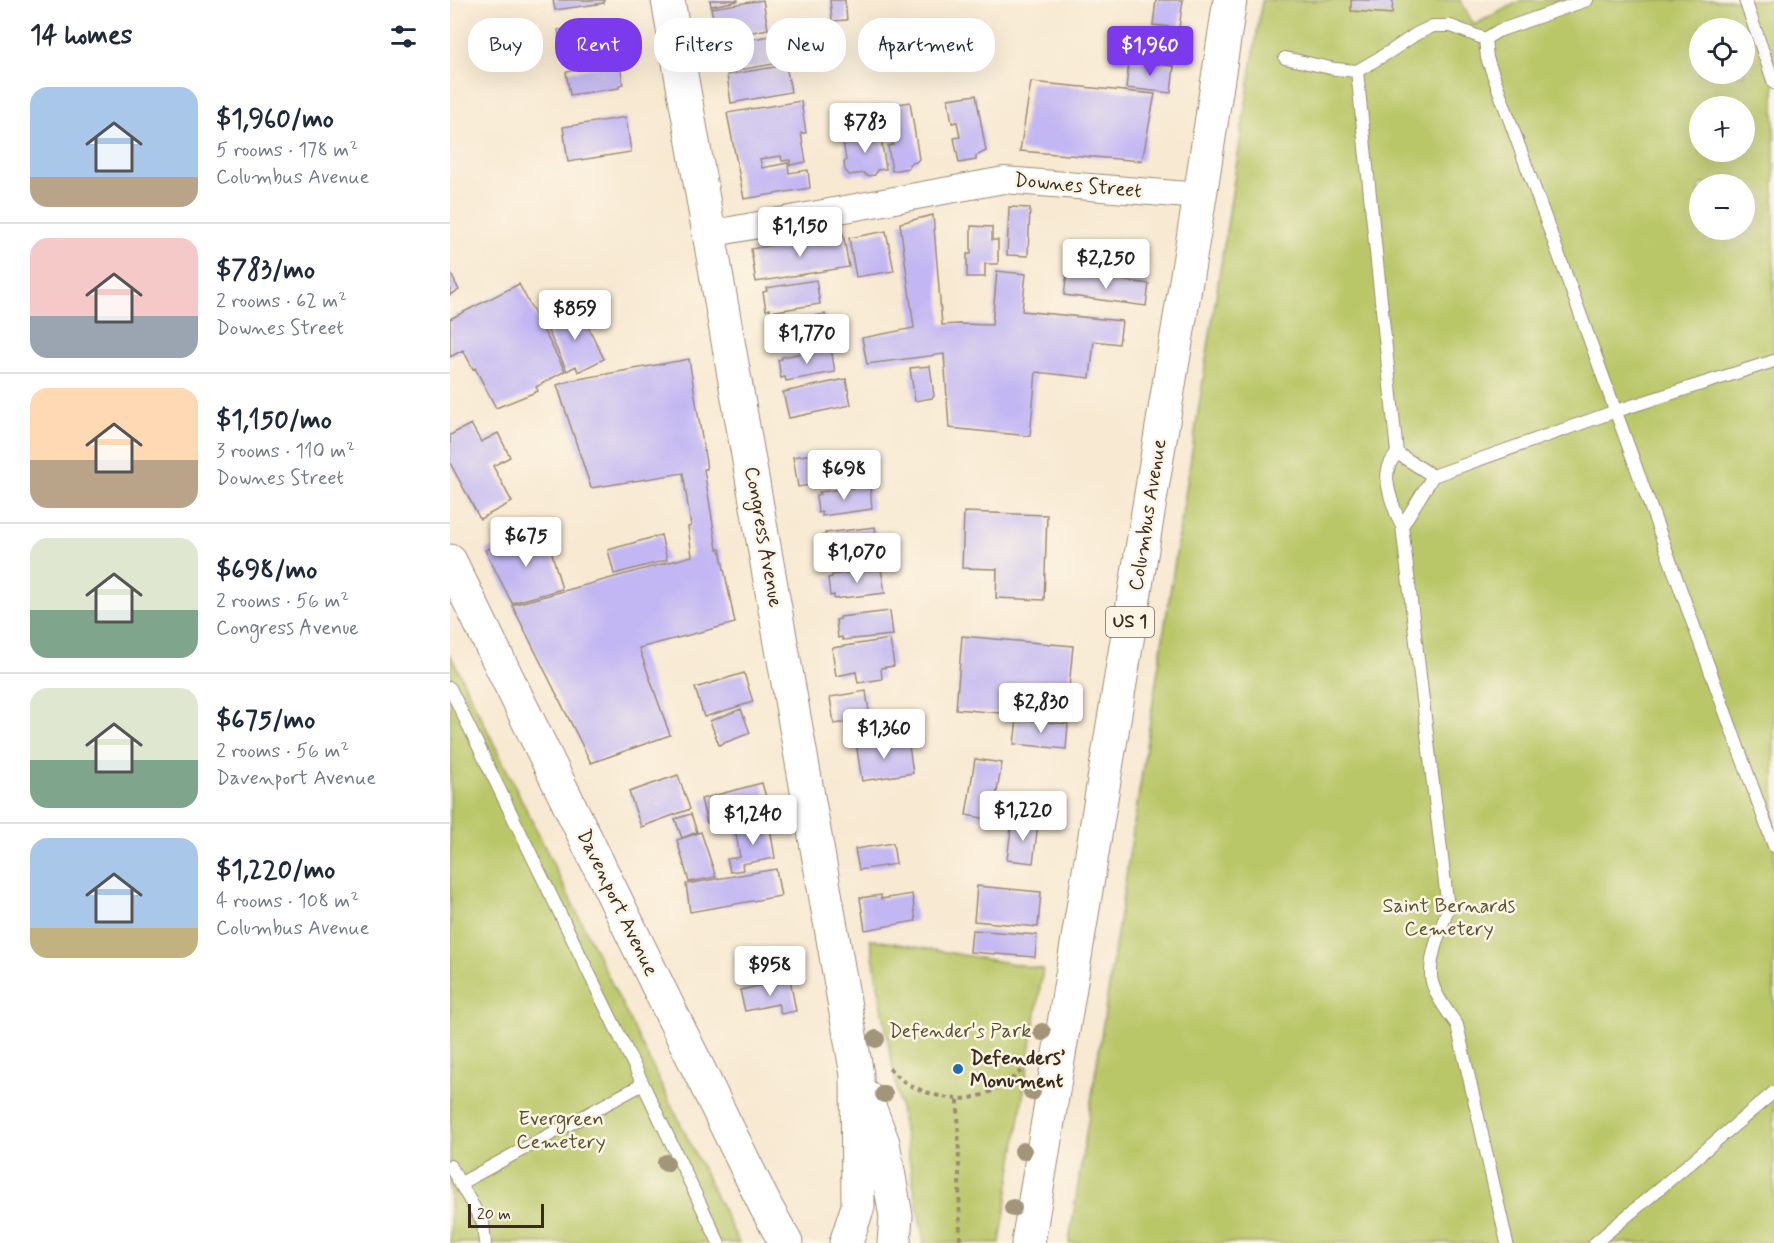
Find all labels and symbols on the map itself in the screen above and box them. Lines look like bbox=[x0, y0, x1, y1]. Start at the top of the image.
pin: $1,960 bbox=[1101, 26, 1199, 77]
pin: $783 bbox=[829, 103, 901, 154]
street label: Downes Street bbox=[1013, 167, 1143, 205]
pin: $1,150 bbox=[751, 207, 849, 258]
pin: $2,250 bbox=[1057, 239, 1155, 290]
pin: $859 bbox=[539, 290, 611, 341]
pin: $1,770 bbox=[758, 314, 856, 365]
street label: Columbus Avenue bbox=[1123, 437, 1173, 593]
pin: $698 bbox=[808, 450, 880, 501]
street label: Congress Avenue bbox=[736, 464, 789, 610]
pin: $675 bbox=[490, 517, 562, 568]
pin: $1,070 bbox=[808, 533, 906, 584]
road number: US 1 bbox=[1106, 607, 1154, 637]
pin: $2,830 bbox=[992, 683, 1090, 734]
pin: $1,360 bbox=[835, 709, 933, 760]
pin: $1,220 bbox=[974, 791, 1072, 842]
pin: $1,240 bbox=[704, 795, 802, 846]
street label: Davenport Avenue bbox=[570, 825, 664, 981]
park label: Saint Bernards Cemetery bbox=[1383, 893, 1516, 943]
pin: $958 bbox=[734, 946, 806, 997]
park label: Defender's Park bbox=[889, 1018, 1031, 1045]
place label: Defenders’ Monument bbox=[970, 1045, 1066, 1095]
marker: Defenders’ Monument bbox=[951, 1062, 965, 1076]
park label: Evergreen Cemetery bbox=[516, 1106, 606, 1156]
scale bar bbox=[468, 1201, 544, 1228]

